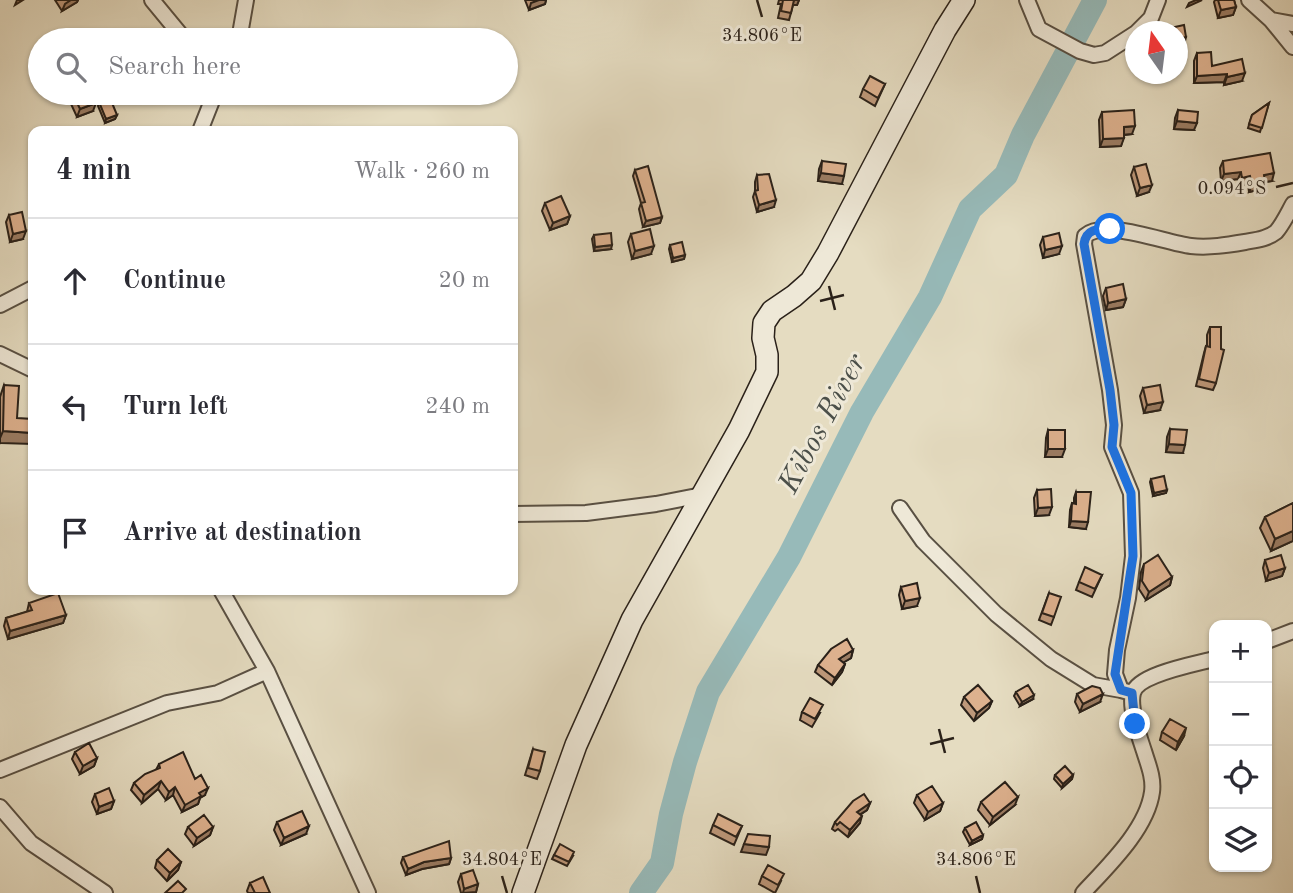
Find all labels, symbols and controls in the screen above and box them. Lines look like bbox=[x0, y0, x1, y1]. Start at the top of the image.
north arrow bbox=[1125, 21, 1188, 84]
text: 34.806°E bbox=[722, 27, 802, 45]
search box bbox=[28, 28, 518, 105]
icon: search bbox=[52, 48, 90, 86]
text: Search here bbox=[108, 54, 241, 80]
text: 4 min bbox=[56, 156, 131, 186]
text: Walk · 260 m bbox=[354, 160, 490, 183]
text: 0.094°S bbox=[1198, 180, 1266, 198]
route start bbox=[1094, 213, 1125, 244]
icon: ahead bbox=[56, 262, 94, 300]
text: Continue bbox=[123, 268, 226, 294]
text: 20 m bbox=[439, 269, 490, 292]
water label: Kibos River bbox=[773, 348, 873, 499]
icon: left bbox=[56, 388, 94, 426]
text: Turn left bbox=[123, 394, 228, 420]
text: 240 m bbox=[425, 395, 490, 418]
icon: arrive bbox=[56, 514, 94, 552]
text: Arrive at destination bbox=[123, 520, 362, 546]
map controls bbox=[1209, 620, 1272, 872]
button: + bbox=[1209, 620, 1272, 683]
button: − bbox=[1209, 683, 1272, 746]
route end bbox=[1119, 708, 1150, 739]
button: locate bbox=[1209, 746, 1272, 809]
button: layers bbox=[1209, 809, 1272, 872]
text: 34.804°E bbox=[462, 851, 542, 869]
text: 34.806°E bbox=[936, 851, 1016, 869]

